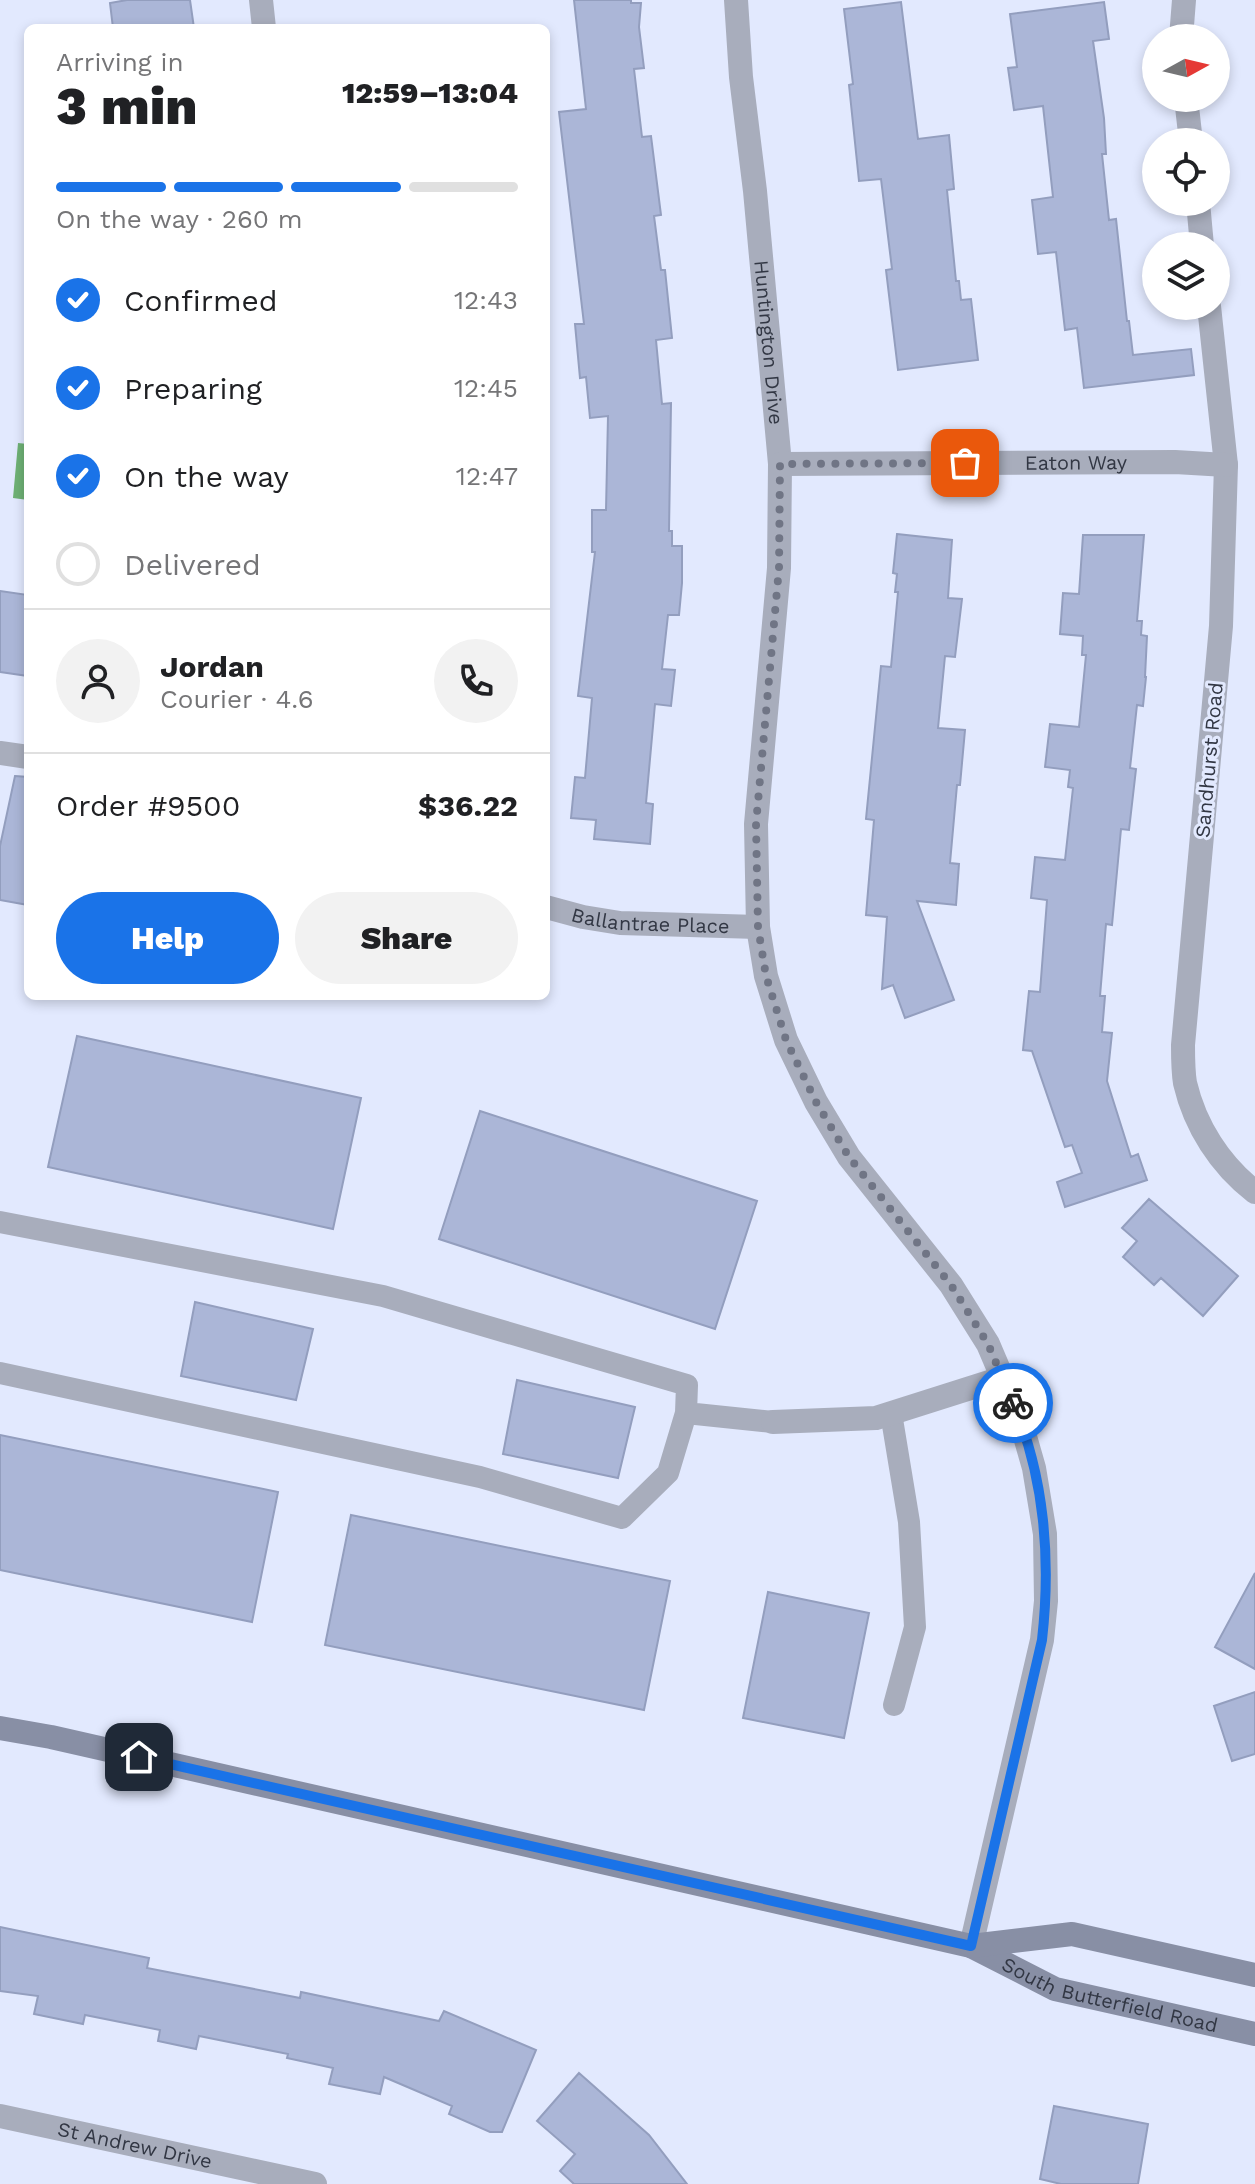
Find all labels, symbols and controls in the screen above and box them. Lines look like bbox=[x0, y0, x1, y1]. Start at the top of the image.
north arrow bbox=[1142, 24, 1230, 112]
map controls bbox=[1142, 24, 1230, 320]
text: Arriving in bbox=[56, 47, 184, 77]
text: 12:59–13:04 bbox=[342, 75, 518, 110]
text: 3 min bbox=[56, 76, 198, 137]
button: locate bbox=[1142, 128, 1230, 216]
text: On the way · 260 m bbox=[56, 204, 303, 234]
button: layers bbox=[1142, 232, 1230, 320]
street label: Huntington Drive bbox=[749, 259, 788, 426]
icon: check bbox=[56, 278, 100, 322]
text: Confirmed bbox=[124, 283, 278, 318]
text: 12:43 bbox=[454, 285, 518, 315]
icon: check bbox=[56, 366, 100, 410]
text: Preparing bbox=[124, 371, 262, 406]
text: 12:45 bbox=[454, 373, 518, 403]
pin bbox=[931, 429, 999, 497]
icon: bag bbox=[943, 441, 987, 485]
street label: Eaton Way bbox=[1025, 450, 1128, 475]
icon: check bbox=[56, 454, 100, 498]
text: On the way bbox=[124, 459, 289, 494]
text: 12:47 bbox=[456, 461, 518, 491]
text: Delivered bbox=[124, 547, 261, 582]
button: person bbox=[56, 639, 140, 723]
button: phone bbox=[434, 639, 518, 723]
text: Jordan bbox=[160, 649, 264, 684]
street label: Sandhurst Road bbox=[1190, 681, 1228, 839]
text: Courier · 4.6 bbox=[160, 684, 314, 714]
text: Order #9500 bbox=[56, 788, 240, 823]
text: $36.22 bbox=[418, 788, 518, 823]
button: Help bbox=[56, 892, 279, 984]
button: Share bbox=[295, 892, 518, 984]
street label: Ballantrae Place bbox=[569, 902, 730, 938]
courier bbox=[973, 1363, 1053, 1443]
icon: bike bbox=[991, 1381, 1035, 1425]
pin bbox=[105, 1723, 173, 1791]
icon: home bbox=[117, 1735, 161, 1779]
street label: South Butterfield Road bbox=[998, 1952, 1220, 2037]
street label: St Andrew Drive bbox=[55, 2117, 214, 2173]

